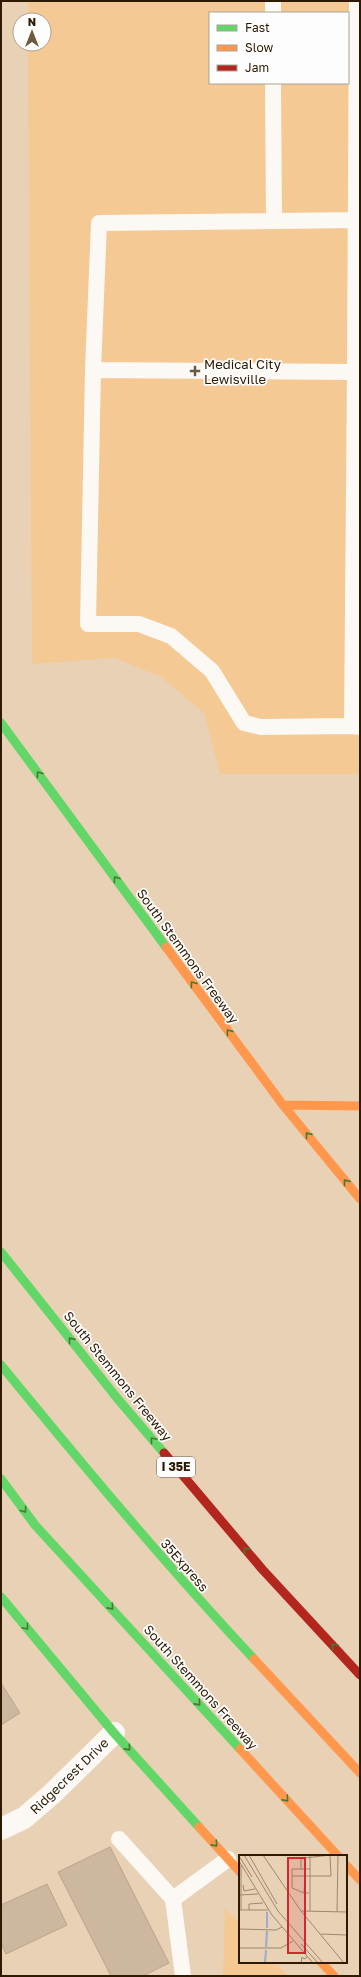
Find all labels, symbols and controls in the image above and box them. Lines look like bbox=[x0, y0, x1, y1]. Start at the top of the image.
north arrow bbox=[12, 12, 52, 52]
legend bbox=[209, 12, 349, 84]
text: N bbox=[28, 15, 36, 28]
text: Fast bbox=[245, 20, 270, 35]
text: Slow bbox=[245, 40, 273, 55]
text: Jam bbox=[245, 60, 269, 75]
place label: Medical City Lewisville bbox=[204, 356, 282, 387]
marker: Medical City Lewisville bbox=[189, 365, 201, 377]
one-way arrow bbox=[36, 772, 43, 779]
one-way arrow bbox=[113, 877, 120, 884]
street label: South Stemmons Freeway bbox=[134, 886, 243, 1027]
one-way arrow bbox=[190, 981, 197, 988]
one-way arrow bbox=[226, 1030, 233, 1037]
one-way arrow bbox=[305, 1133, 312, 1140]
one-way arrow bbox=[344, 1180, 351, 1187]
street label: South Stemmons Freeway bbox=[61, 1308, 176, 1445]
one-way arrow bbox=[69, 1337, 76, 1344]
one-way arrow bbox=[151, 1438, 158, 1445]
road number: I 35E bbox=[157, 1457, 195, 1477]
one-way arrow bbox=[20, 1506, 27, 1513]
street label: 35Express bbox=[158, 1535, 212, 1595]
one-way arrow bbox=[244, 1548, 251, 1555]
one-way arrow bbox=[106, 1602, 113, 1610]
street label: South Stemmons Freeway bbox=[141, 1621, 262, 1753]
one-way arrow bbox=[21, 1622, 28, 1629]
one-way arrow bbox=[331, 1644, 338, 1651]
one-way arrow bbox=[194, 1698, 201, 1706]
street label: Ridgecrest Drive bbox=[26, 1734, 112, 1818]
one-way arrow bbox=[123, 1743, 130, 1751]
one-way arrow bbox=[281, 1794, 289, 1802]
one-way arrow bbox=[210, 1839, 218, 1847]
inset map bbox=[239, 1855, 347, 1963]

